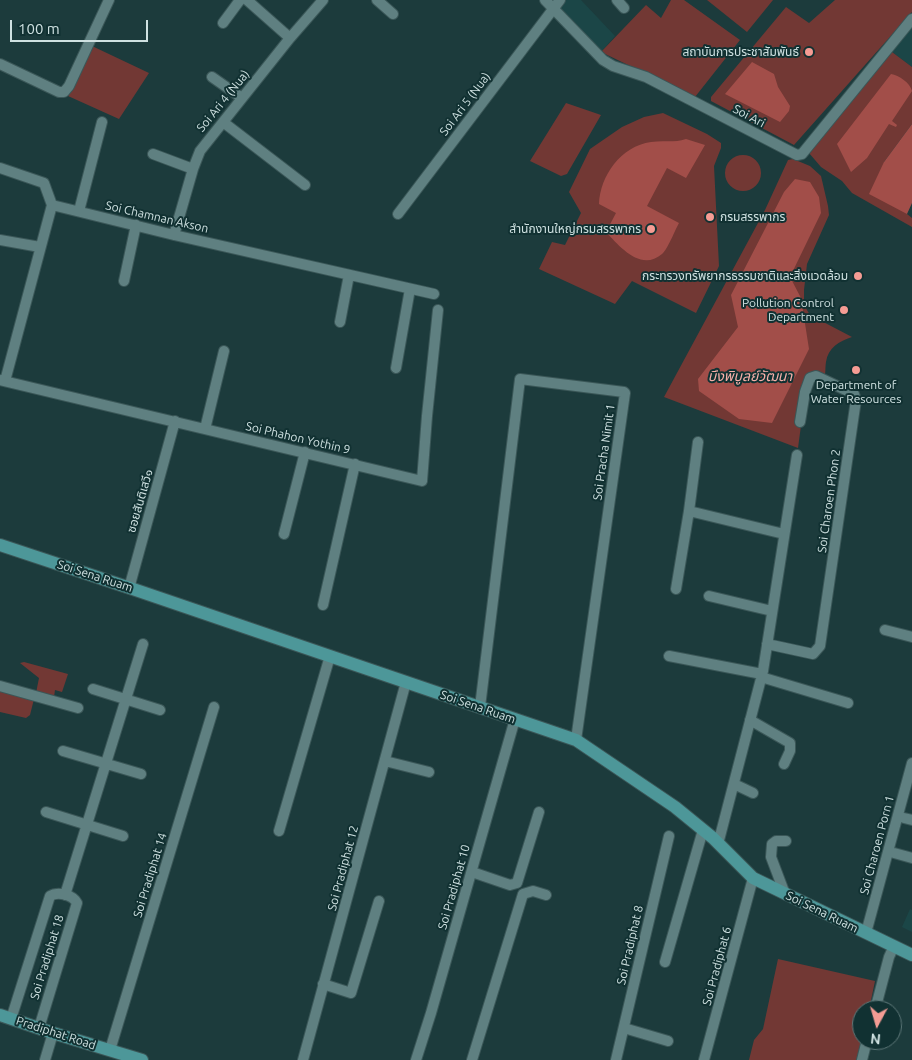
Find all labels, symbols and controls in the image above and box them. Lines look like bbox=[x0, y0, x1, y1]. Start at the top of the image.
scale bar bbox=[12, 10, 150, 42]
text: 100 m bbox=[18, 20, 60, 37]
place label: สถาบันการประชาสัมพันธ์ bbox=[682, 45, 799, 59]
marker: สถาบันการประชาสัมพันธ์ bbox=[803, 46, 815, 58]
street label: Soi Ari 4 (Nua) bbox=[194, 67, 252, 135]
street label: Soi Ari 5 (Nua) bbox=[437, 70, 493, 138]
street label: Soi Ari bbox=[731, 102, 767, 130]
street label: Soi Chamnan Akson bbox=[104, 198, 210, 236]
place label: กรมสรรพากร bbox=[720, 210, 785, 224]
marker: กรมสรรพากร bbox=[704, 211, 716, 223]
place label: สำนักงานใหญ่กรมสรรพากร bbox=[509, 222, 641, 236]
marker: สำนักงานใหญ่กรมสรรพากร bbox=[645, 223, 657, 235]
place label: กระทรวงทรัพยากรธรรมชาติและสิ่งแวดล้อม bbox=[642, 269, 848, 283]
marker: กระทรวงทรัพยากรธรรมชาติและสิ่งแวดล้อม bbox=[852, 270, 864, 282]
place label: Pollution Control Department bbox=[742, 296, 834, 324]
marker: Pollution Control Department bbox=[838, 304, 850, 316]
marker: Department of Water Resources bbox=[850, 364, 862, 376]
water label: บึงพิบูลย์วัฒนา bbox=[708, 368, 792, 384]
place label: Department of Water Resources bbox=[811, 378, 901, 406]
street label: Soi Pracha Nimit 1 bbox=[590, 403, 618, 501]
street label: Soi Phahon Yothin 9 bbox=[244, 419, 352, 457]
street label: Soi Charoen Phon 2 bbox=[815, 448, 843, 554]
street label: ซอยสันติเสวี๑ bbox=[124, 468, 156, 534]
street label: Soi Sena Ruam bbox=[55, 557, 135, 595]
street label: Soi Sena Ruam bbox=[439, 687, 517, 727]
street label: Soi Charoen Porn 1 bbox=[857, 794, 897, 896]
street label: Soi Pradiphat 12 bbox=[325, 824, 361, 912]
street label: Soi Pradiphat 14 bbox=[130, 831, 170, 919]
street label: Soi Pradiphat 10 bbox=[435, 843, 473, 931]
street label: Soi Sena Ruam bbox=[784, 888, 860, 936]
street label: Soi Pradiphat 8 bbox=[614, 904, 646, 986]
street label: Soi Pradiphat 18 bbox=[27, 913, 67, 1001]
street label: Soi Pradiphat 6 bbox=[700, 925, 734, 1007]
north arrow bbox=[852, 1000, 902, 1050]
street label: Pradiphat Road bbox=[14, 1013, 98, 1053]
text: N bbox=[870, 1030, 882, 1047]

